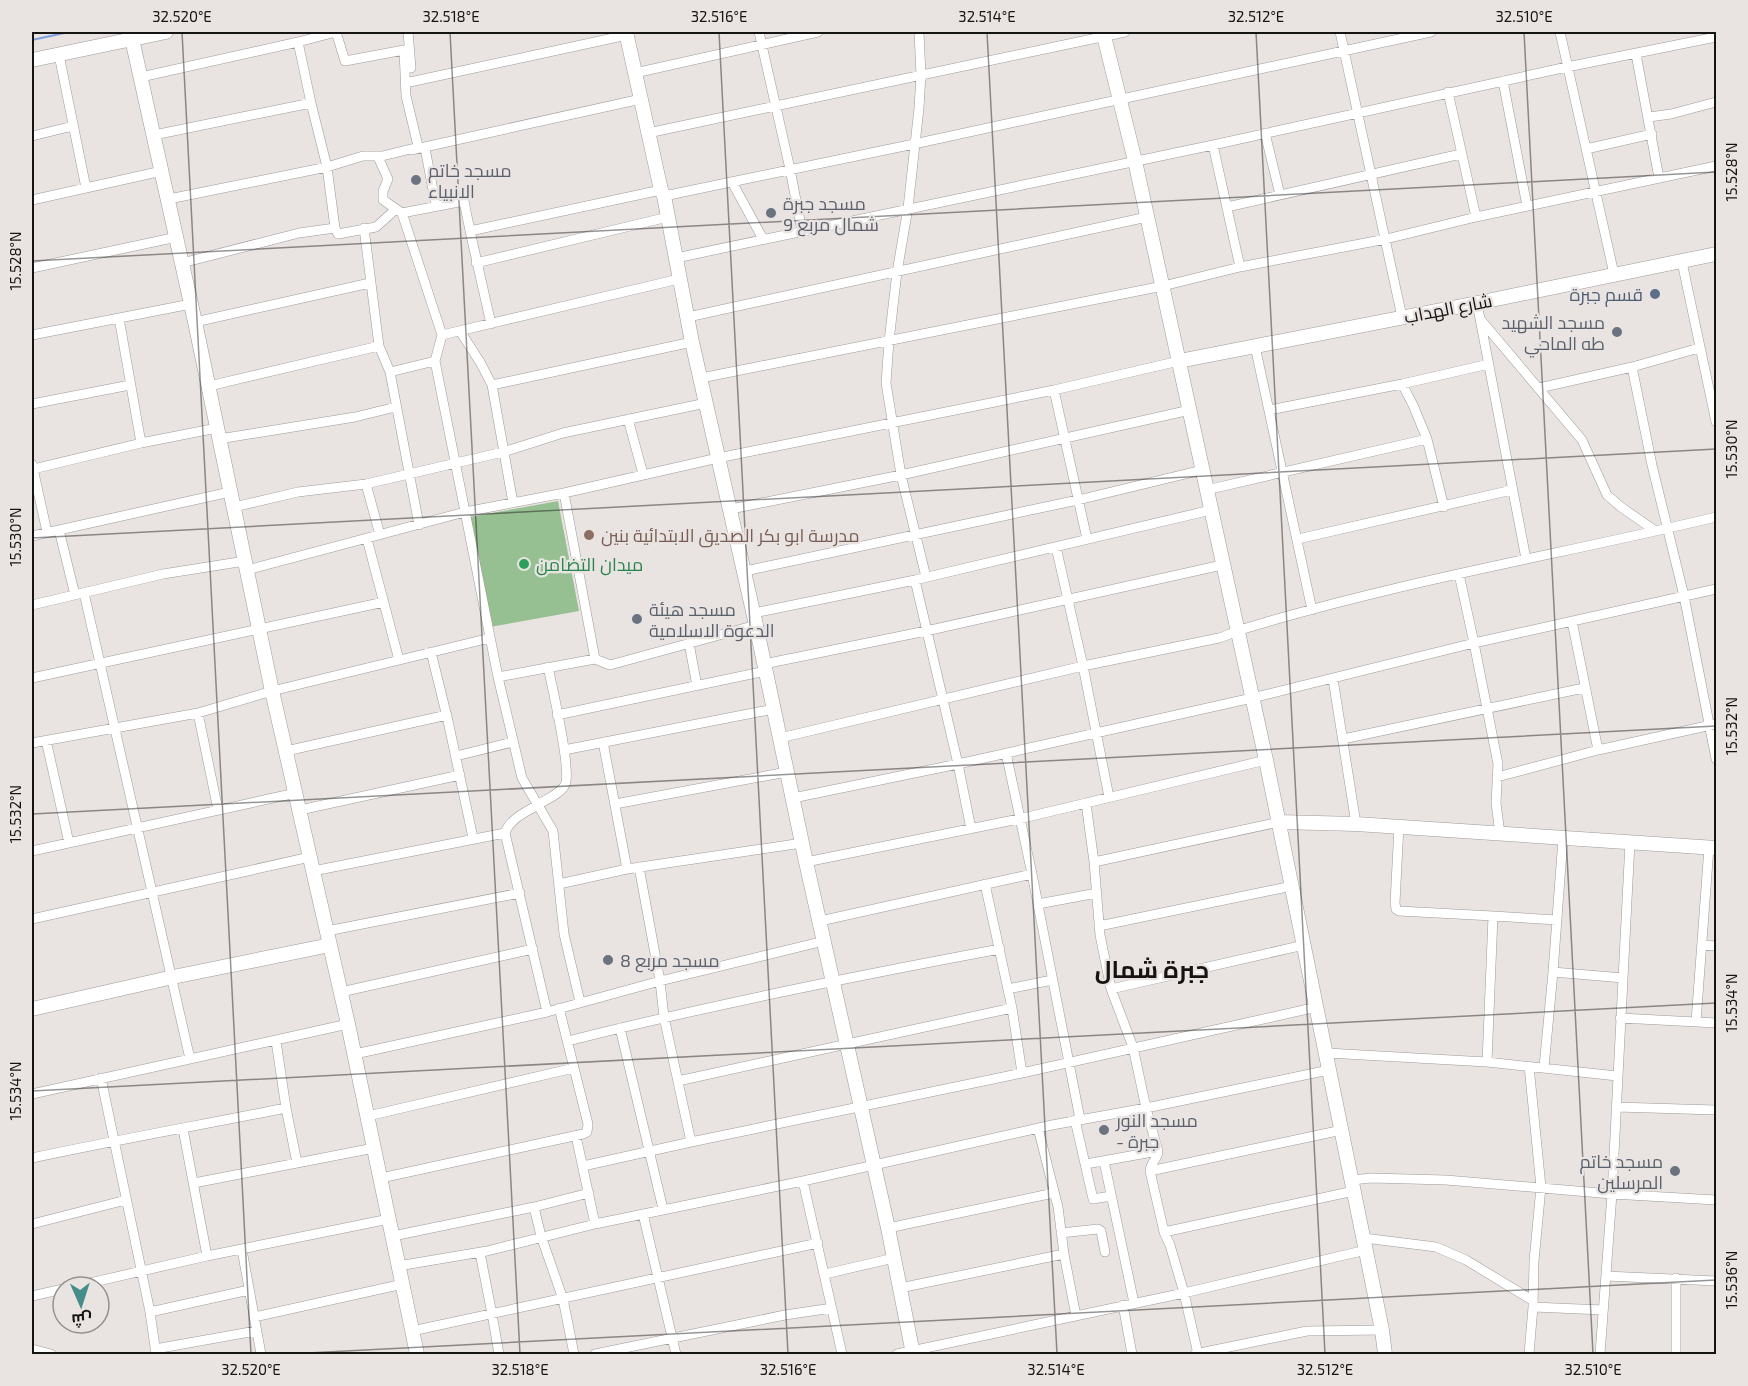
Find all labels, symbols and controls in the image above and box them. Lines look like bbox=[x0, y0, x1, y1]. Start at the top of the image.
text: 32.520°E bbox=[152, 7, 212, 25]
text: 32.518°E bbox=[422, 7, 480, 25]
text: 32.516°E bbox=[691, 7, 747, 25]
text: 32.514°E bbox=[958, 7, 1016, 25]
text: 32.512°E bbox=[1228, 7, 1284, 25]
text: 32.510°E bbox=[1495, 7, 1553, 25]
text: 15.528°N bbox=[1722, 142, 1740, 202]
place label: مسجد خاتم الانبياء bbox=[428, 159, 512, 202]
marker: مسجد خاتم الانبياء bbox=[409, 173, 423, 187]
place label: مسجد جبرة شمال مربع 9 bbox=[783, 192, 879, 237]
marker: مسجد جبرة شمال مربع 9 bbox=[764, 206, 778, 220]
text: 15.528°N bbox=[6, 231, 24, 291]
place label: قسم جبرة bbox=[1570, 283, 1643, 307]
marker: قسم جبرة bbox=[1648, 287, 1662, 301]
street label: شارع الهداب bbox=[1402, 289, 1494, 329]
place label: مسجد الشهيد طه الماحي bbox=[1501, 311, 1605, 358]
marker: مسجد الشهيد طه الماحي bbox=[1610, 325, 1624, 339]
text: 15.530°N bbox=[1722, 420, 1740, 478]
text: 15.530°N bbox=[6, 508, 24, 566]
place label: مدرسة ابو بكر الصديق الابتدائية بنين bbox=[601, 524, 860, 548]
marker: مدرسة ابو بكر الصديق الابتدائية بنين bbox=[582, 528, 596, 542]
place label: ميدان التضامن bbox=[536, 553, 643, 576]
marker: ميدان التضامن bbox=[517, 557, 531, 571]
place label: مسجد هيئة الدعوة الاسلامية bbox=[649, 598, 775, 642]
marker: مسجد هيئة الدعوة الاسلامية bbox=[630, 612, 644, 626]
text: 15.532°N bbox=[1722, 697, 1740, 755]
text: 15.532°N bbox=[6, 785, 24, 843]
place label: مسجد مربع 8 bbox=[620, 949, 720, 973]
marker: مسجد مربع 8 bbox=[601, 953, 615, 967]
district label: جبرة شمال bbox=[1095, 954, 1209, 984]
text: 15.534°N bbox=[1722, 973, 1740, 1033]
text: 15.534°N bbox=[6, 1061, 24, 1121]
place label: مسجد النور - جبرة bbox=[1115, 1109, 1198, 1153]
marker: مسجد النور - جبرة bbox=[1097, 1123, 1111, 1137]
place label: مسجد خاتم المرسلين bbox=[1579, 1150, 1663, 1194]
marker: مسجد خاتم المرسلين bbox=[1668, 1164, 1682, 1178]
text: 15.536°N bbox=[1722, 1251, 1740, 1309]
north arrow bbox=[51, 1275, 111, 1335]
text: ش bbox=[71, 1309, 93, 1331]
text: 32.520°E bbox=[221, 1360, 281, 1378]
text: 32.518°E bbox=[491, 1360, 549, 1378]
text: 32.516°E bbox=[760, 1360, 816, 1378]
text: 32.514°E bbox=[1027, 1360, 1085, 1378]
text: 32.512°E bbox=[1297, 1360, 1353, 1378]
text: 32.510°E bbox=[1564, 1360, 1622, 1378]

